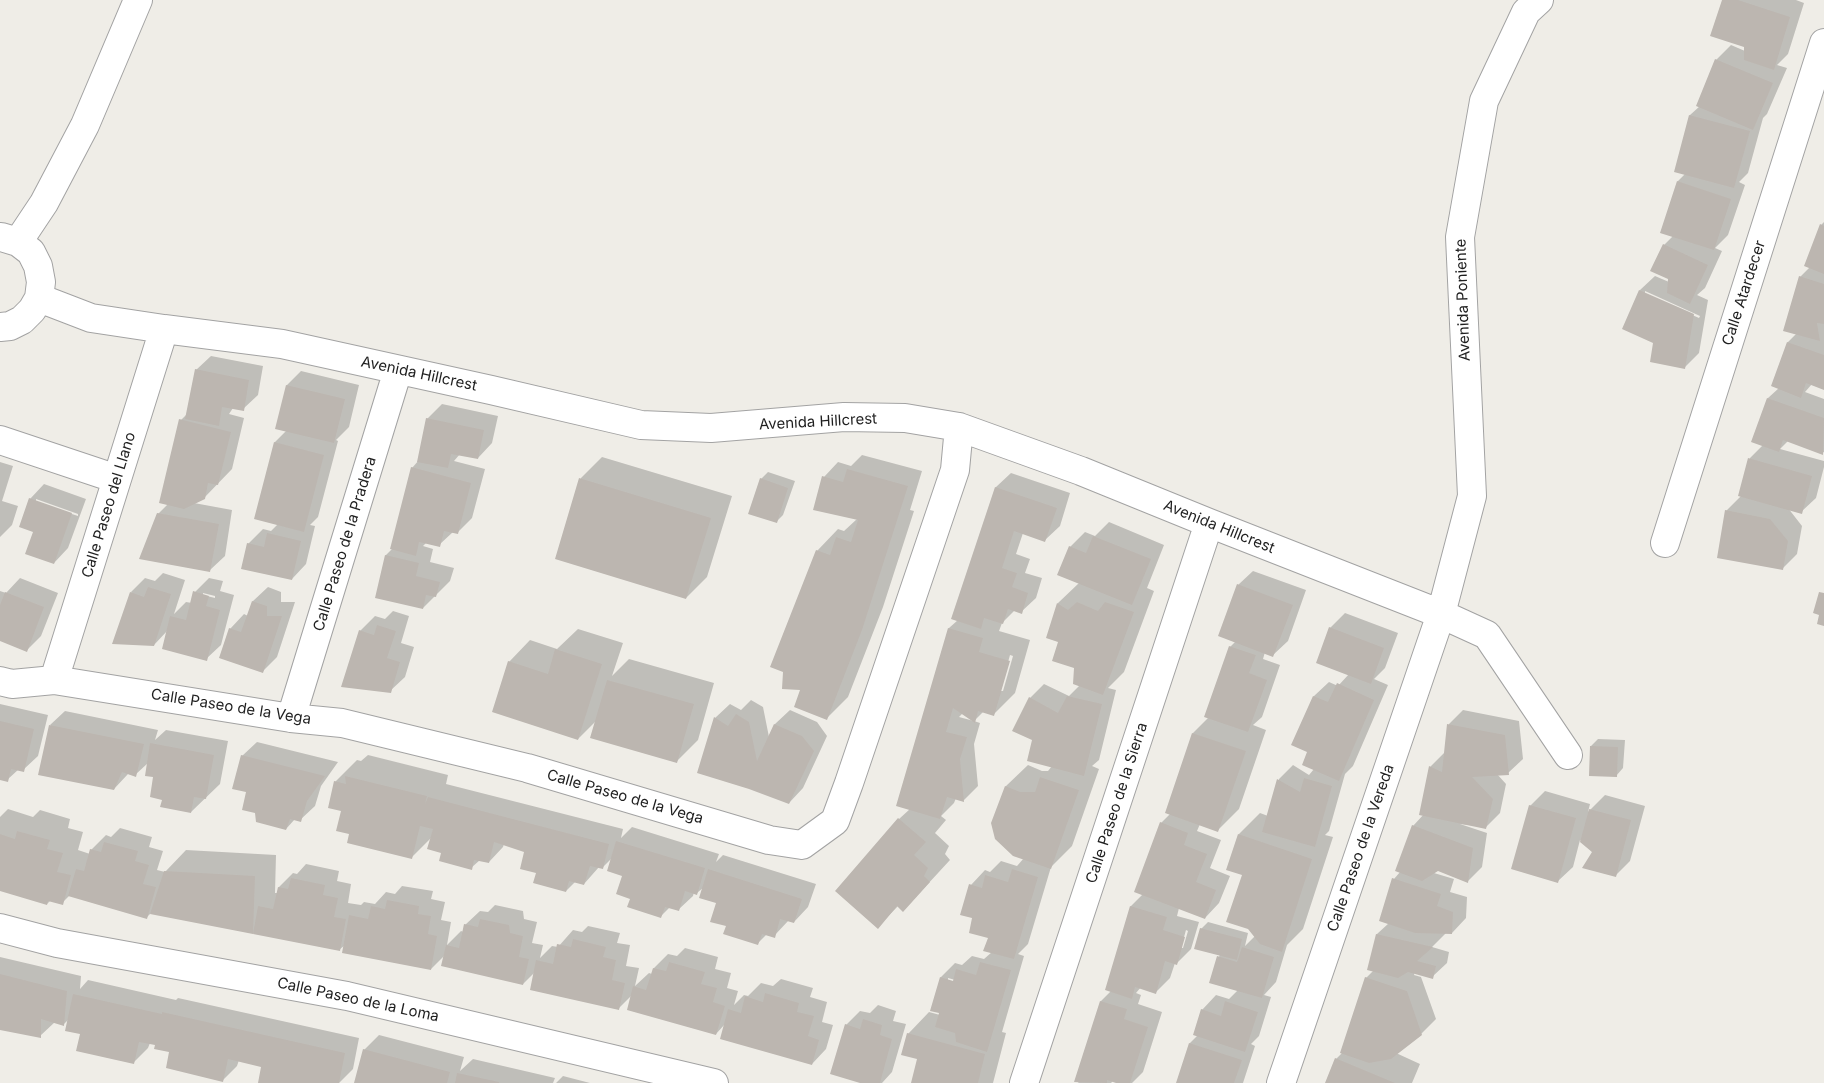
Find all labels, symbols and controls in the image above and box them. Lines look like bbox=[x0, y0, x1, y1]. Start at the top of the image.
street label: Avenida Poniente bbox=[1452, 238, 1474, 362]
street label: Calle Atardecer bbox=[1719, 238, 1769, 348]
street label: Avenida Hillcrest bbox=[359, 353, 479, 395]
street label: Avenida Hillcrest bbox=[759, 410, 877, 434]
street label: Calle Paseo del Llano bbox=[78, 430, 140, 580]
street label: Calle Paseo de la Pradera bbox=[310, 455, 380, 633]
street label: Avenida Hillcrest bbox=[1161, 497, 1277, 557]
street label: Calle Paseo de la Vega bbox=[150, 685, 312, 729]
street label: Calle Paseo de la Sierra bbox=[1083, 720, 1151, 886]
street label: Calle Paseo de la Vereda bbox=[1324, 762, 1398, 934]
street label: Calle Paseo de la Vega bbox=[545, 766, 705, 828]
street label: Calle Paseo de la Loma bbox=[275, 974, 441, 1026]

